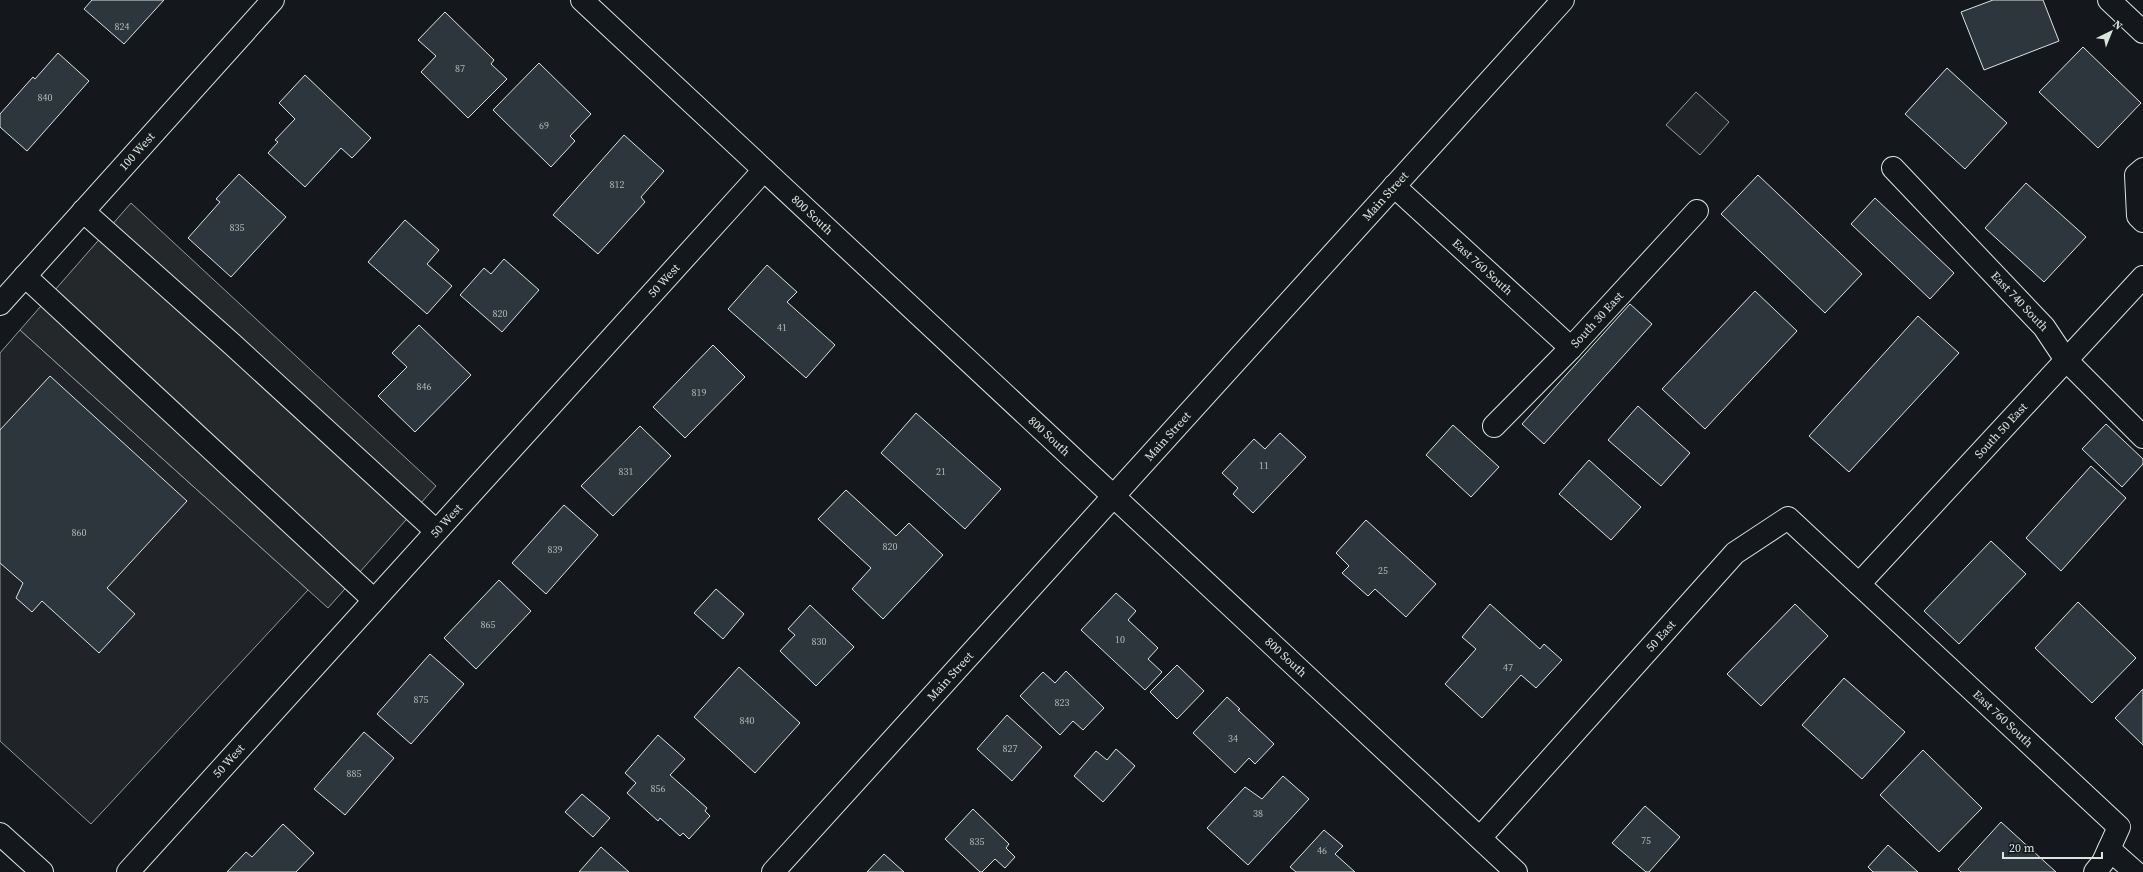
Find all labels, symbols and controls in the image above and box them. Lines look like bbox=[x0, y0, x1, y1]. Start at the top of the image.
north arrow bbox=[2091, 12, 2131, 52]
text: N bbox=[2109, 17, 2126, 33]
house number: 824 bbox=[115, 20, 130, 33]
house number: 87 bbox=[455, 62, 465, 75]
house number: 840 bbox=[38, 91, 53, 104]
house number: 69 bbox=[539, 119, 549, 132]
street label: 100 West bbox=[116, 129, 158, 174]
street label: Main Street bbox=[1359, 168, 1412, 224]
house number: 812 bbox=[610, 178, 625, 191]
street label: 800 South bbox=[788, 192, 837, 238]
house number: 835 bbox=[230, 221, 245, 234]
street label: East 760 South bbox=[1449, 235, 1516, 299]
street label: 50 West bbox=[644, 260, 683, 301]
street label: East 740 South bbox=[1987, 268, 2052, 335]
street label: South 30 East bbox=[1567, 288, 1627, 351]
house number: 820 bbox=[493, 307, 508, 320]
house number: 41 bbox=[777, 321, 787, 334]
house number: 846 bbox=[417, 380, 432, 393]
house number: 819 bbox=[692, 386, 707, 399]
street label: South 50 East bbox=[1971, 399, 2031, 462]
street label: Main Street bbox=[1141, 408, 1194, 464]
street label: 800 South bbox=[1025, 413, 1073, 460]
house number: 11 bbox=[1259, 459, 1269, 472]
house number: 831 bbox=[619, 465, 634, 478]
house number: 21 bbox=[936, 465, 946, 478]
street label: 50 West bbox=[427, 500, 466, 541]
house number: 860 bbox=[72, 526, 87, 539]
house number: 820 bbox=[883, 540, 898, 553]
house number: 839 bbox=[548, 543, 563, 556]
house number: 25 bbox=[1378, 564, 1388, 577]
street label: 50 East bbox=[1642, 617, 1679, 655]
house number: 865 bbox=[481, 618, 496, 631]
house number: 10 bbox=[1115, 633, 1125, 646]
street label: 800 South bbox=[1262, 634, 1310, 681]
house number: 830 bbox=[812, 635, 827, 648]
street label: Main Street bbox=[924, 648, 977, 704]
house number: 47 bbox=[1503, 661, 1513, 674]
street label: East 760 South bbox=[1969, 687, 2037, 751]
house number: 875 bbox=[414, 693, 429, 706]
house number: 823 bbox=[1055, 696, 1070, 709]
house number: 840 bbox=[740, 714, 755, 727]
house number: 34 bbox=[1228, 732, 1238, 745]
street label: 50 West bbox=[209, 740, 248, 781]
house number: 827 bbox=[1003, 742, 1018, 755]
house number: 885 bbox=[347, 767, 362, 780]
house number: 856 bbox=[651, 782, 666, 795]
house number: 38 bbox=[1253, 807, 1263, 820]
house number: 75 bbox=[1641, 834, 1651, 847]
scale bar bbox=[2003, 834, 2102, 860]
house number: 835 bbox=[970, 835, 985, 848]
text: 20 m bbox=[2009, 840, 2035, 856]
house number: 46 bbox=[1317, 844, 1327, 857]

